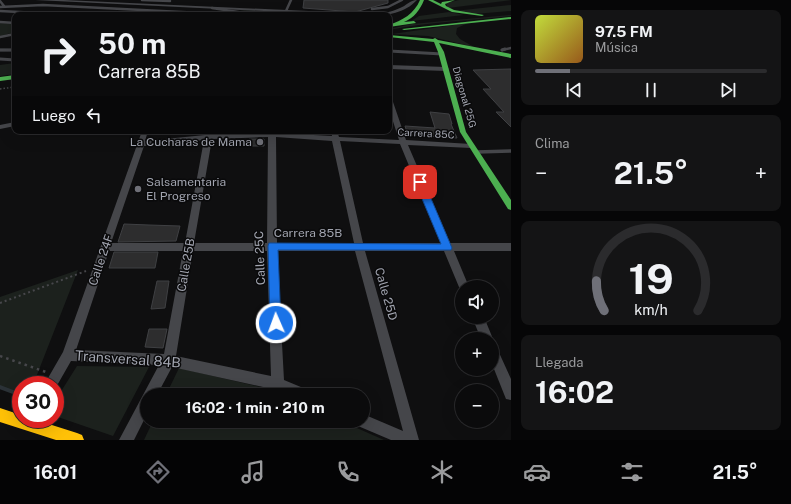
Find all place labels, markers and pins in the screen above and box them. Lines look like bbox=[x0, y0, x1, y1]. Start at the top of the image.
place label: La Cucharas de Mama bbox=[130, 135, 252, 149]
marker: La Cucharas de Mama bbox=[255, 137, 265, 147]
pin bbox=[403, 165, 437, 199]
place label: Salsamentaria El Progreso bbox=[146, 175, 226, 203]
marker: Salsamentaria El Progreso bbox=[133, 184, 143, 194]

